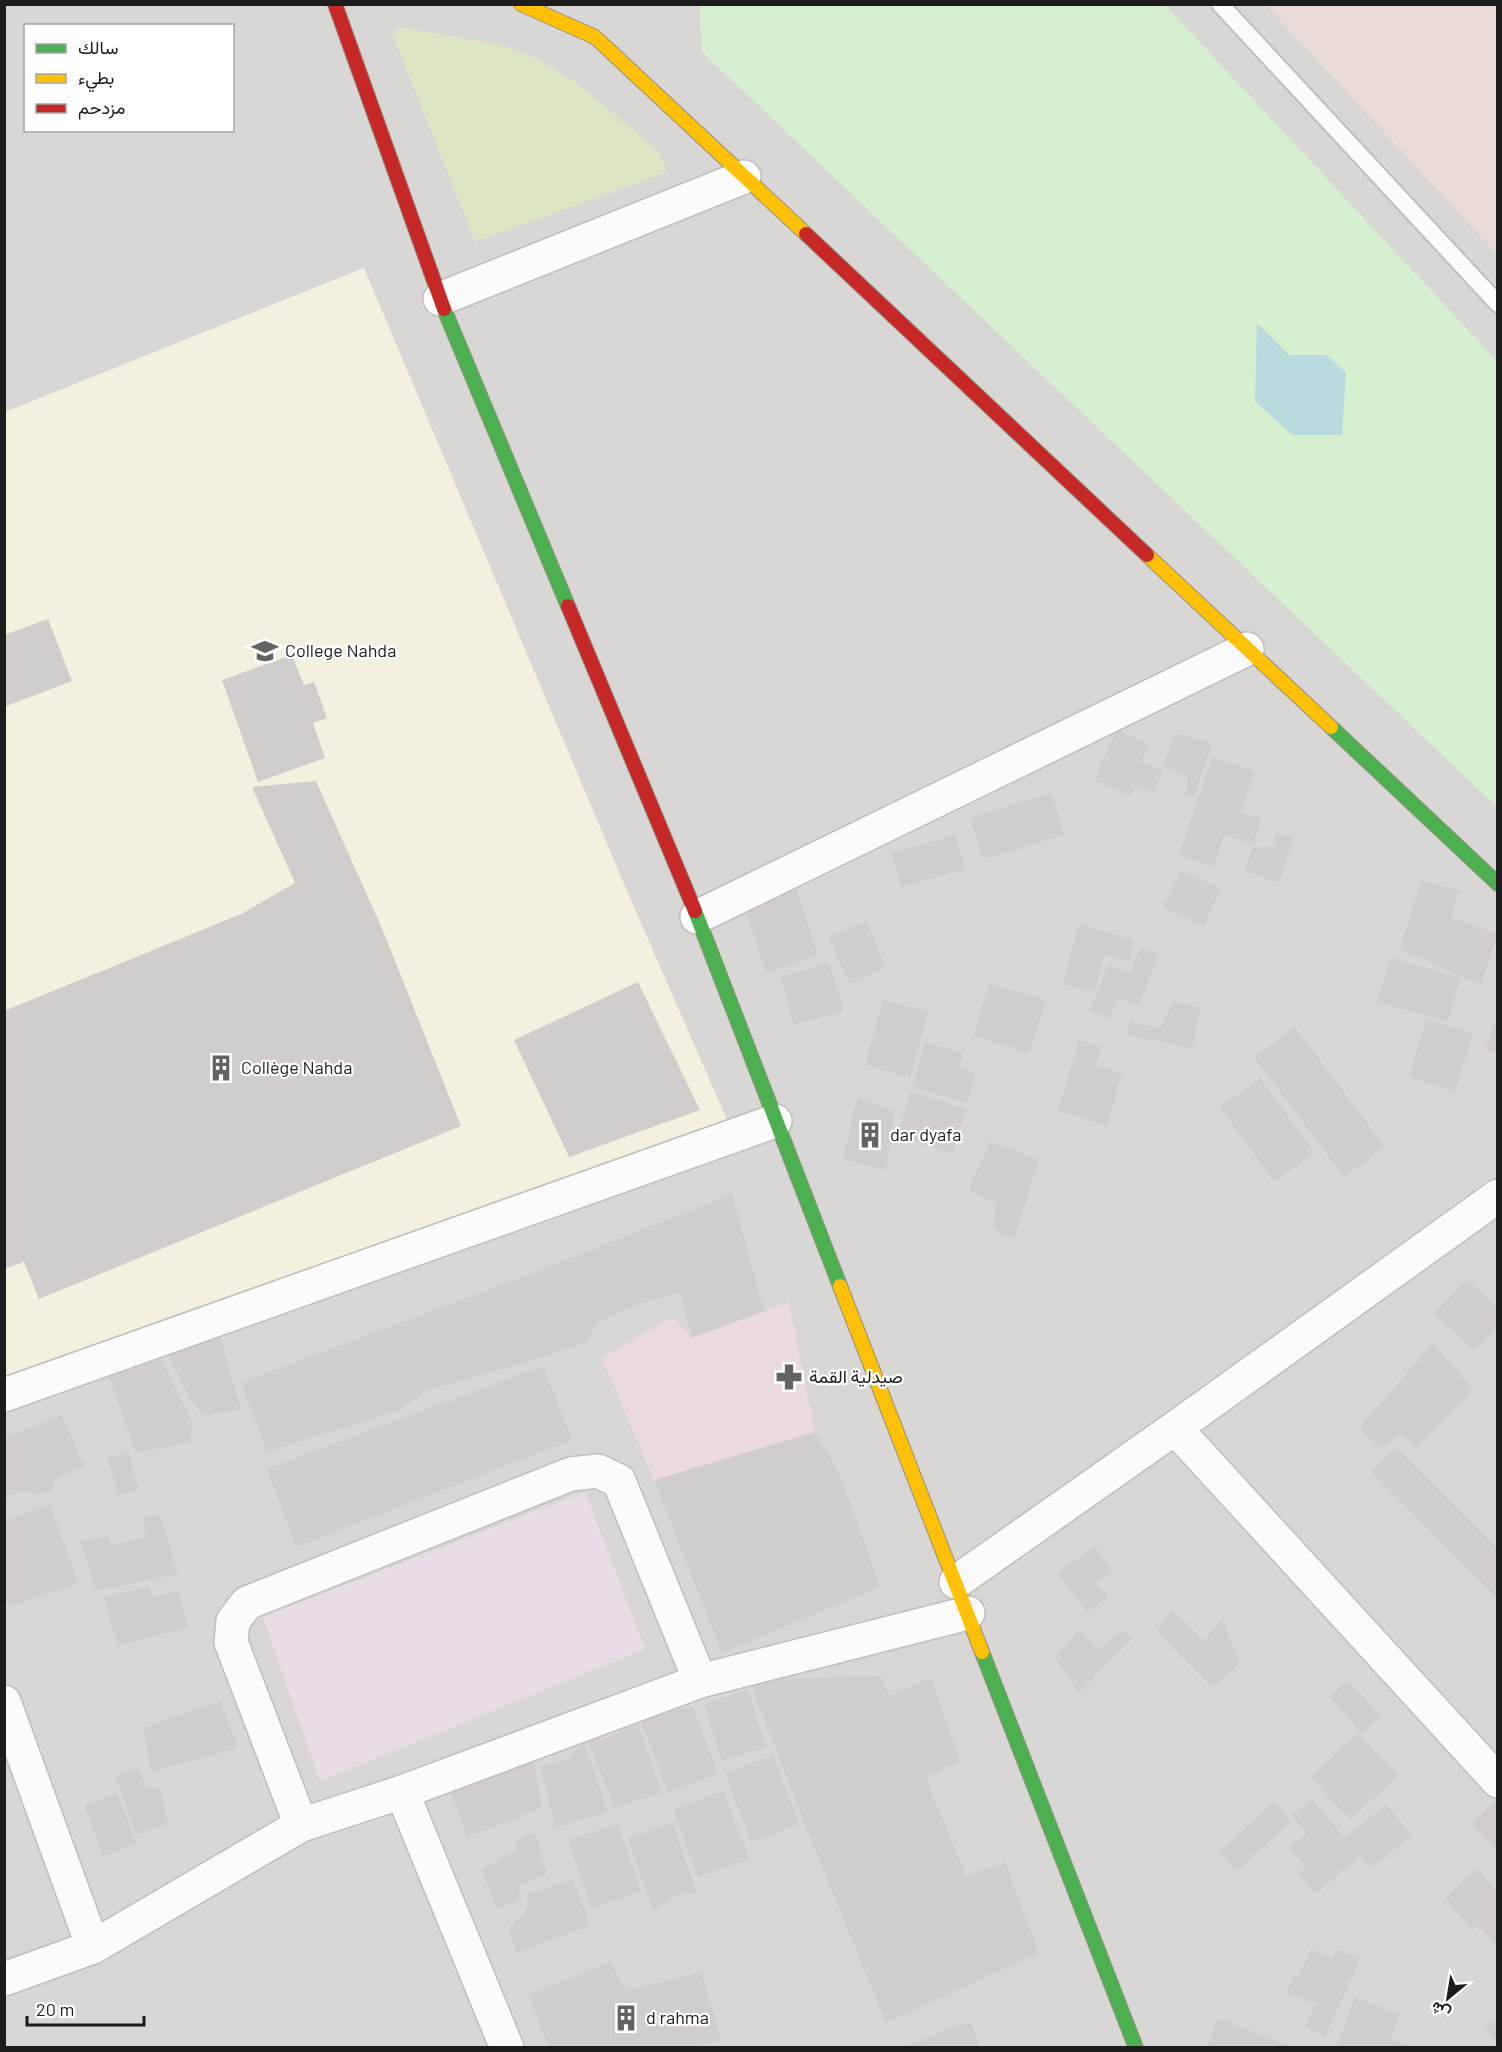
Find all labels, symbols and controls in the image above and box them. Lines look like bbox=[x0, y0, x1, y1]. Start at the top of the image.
legend bbox=[24, 24, 234, 132]
text: سالك bbox=[78, 36, 118, 58]
text: بطيء bbox=[78, 66, 114, 93]
text: مزدحم bbox=[78, 96, 125, 120]
school or university icon: College Nahda bbox=[250, 636, 280, 666]
place label: College Nahda bbox=[285, 639, 396, 661]
building icon: Collège Nahda bbox=[206, 1053, 236, 1083]
place label: Collège Nahda bbox=[241, 1056, 352, 1078]
building icon: dar dyafa bbox=[855, 1120, 885, 1150]
place label: dar dyafa bbox=[890, 1123, 962, 1145]
pharmacy icon: صيدلية القمة bbox=[774, 1362, 804, 1392]
place label: صيدلية القمة bbox=[809, 1365, 903, 1387]
north arrow bbox=[1418, 1968, 1478, 2028]
scale bar bbox=[27, 1989, 144, 2027]
text: 20 m bbox=[36, 1998, 74, 2020]
text: ش bbox=[1427, 1998, 1454, 2024]
building icon: d rahma bbox=[611, 2003, 641, 2033]
place label: d rahma bbox=[646, 2006, 709, 2028]

